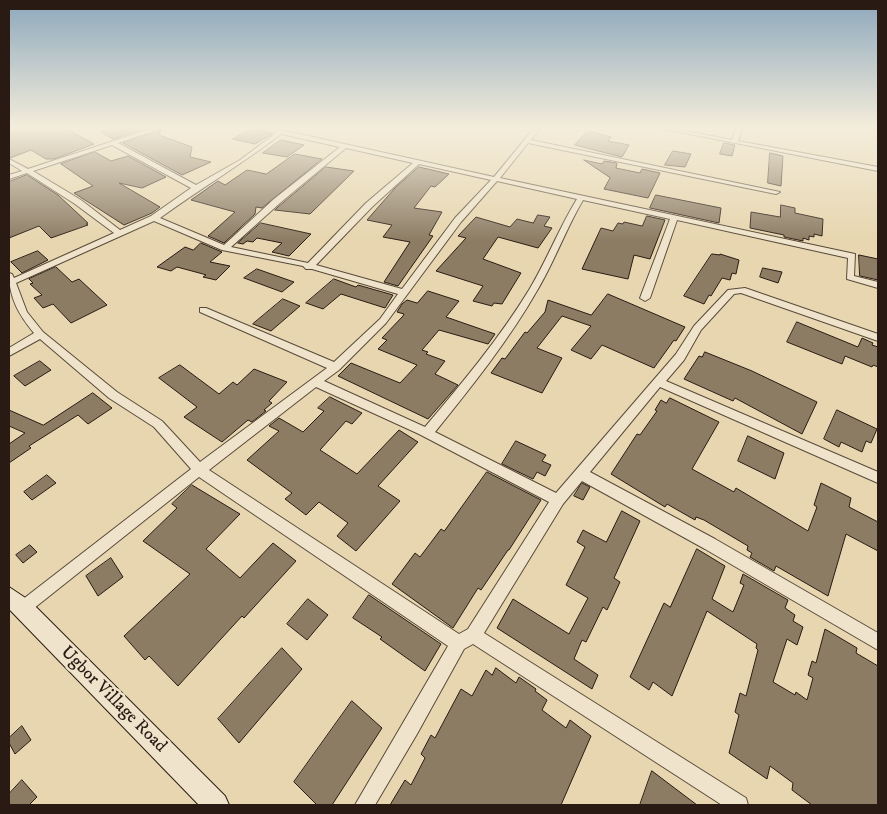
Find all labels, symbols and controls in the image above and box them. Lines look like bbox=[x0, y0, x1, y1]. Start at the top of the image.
street label: Ugbor Village Road bbox=[55, 642, 171, 758]

